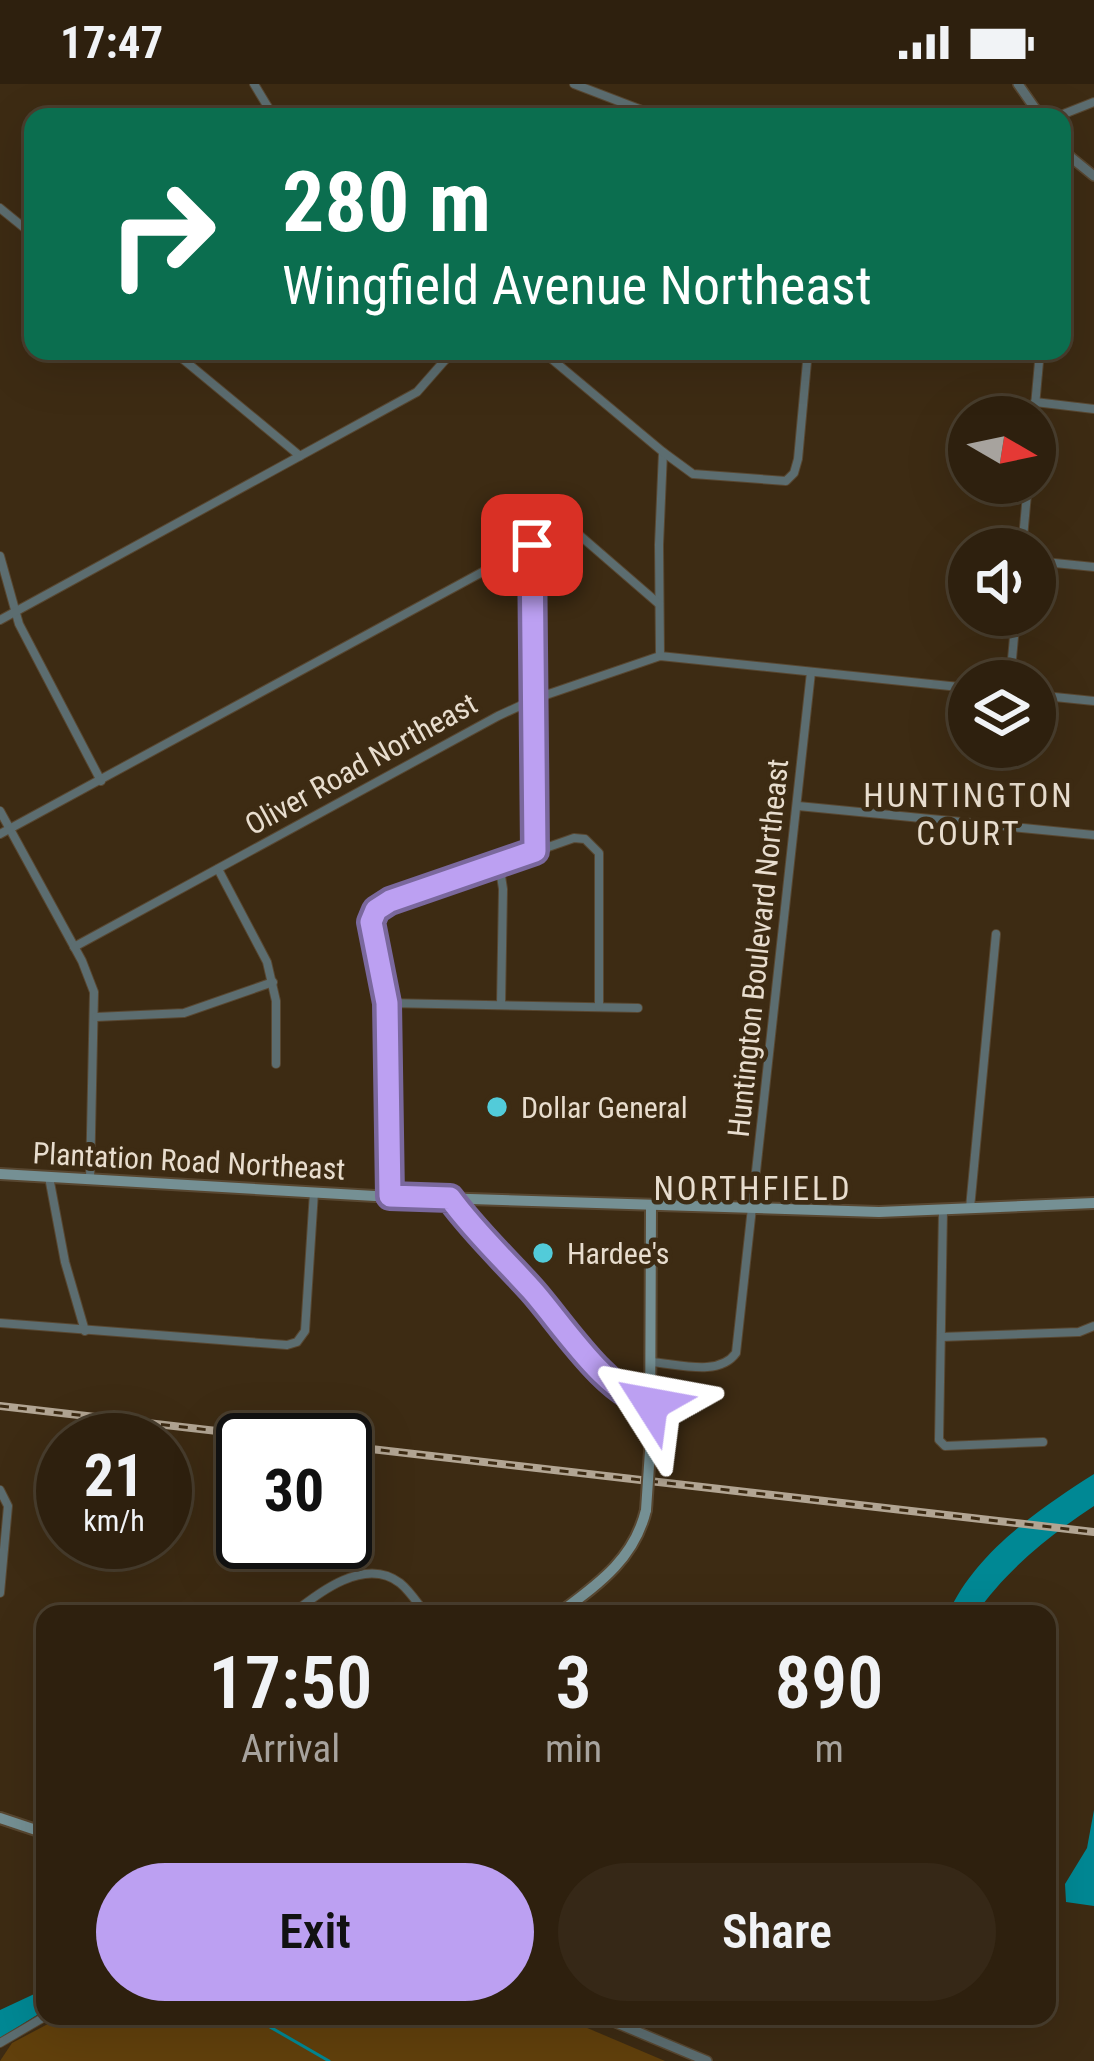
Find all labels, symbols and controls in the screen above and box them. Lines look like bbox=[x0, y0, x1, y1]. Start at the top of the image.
text: 17:47 bbox=[60, 16, 163, 69]
text: 280 m bbox=[282, 153, 491, 252]
icon: right bbox=[84, 156, 240, 312]
text: Wingfield Avenue Northeast bbox=[282, 254, 872, 317]
north arrow bbox=[948, 396, 1056, 504]
map controls bbox=[948, 396, 1056, 768]
pin bbox=[481, 494, 583, 596]
icon: arrive bbox=[499, 512, 565, 578]
button: sound bbox=[948, 528, 1056, 636]
button: layers bbox=[948, 660, 1056, 768]
street label: Oliver Road Northeast bbox=[239, 686, 483, 842]
street label: Huntington Boulevard Northeast bbox=[721, 757, 795, 1139]
district label: HUNTINGTON COURT bbox=[863, 776, 1075, 853]
place label: Dollar General bbox=[521, 1090, 688, 1125]
marker: Dollar General bbox=[484, 1094, 510, 1120]
street label: Plantation Road Northeast bbox=[32, 1135, 346, 1187]
district label: NORTHFIELD bbox=[653, 1169, 853, 1208]
place label: Hardee's bbox=[567, 1236, 669, 1271]
marker: Hardee's bbox=[530, 1240, 556, 1266]
position arrow bbox=[588, 1341, 714, 1467]
speed limit sign: 30 bbox=[216, 1413, 372, 1569]
text: 21 bbox=[84, 1440, 144, 1511]
text: km/h bbox=[83, 1503, 145, 1538]
text: 17:50 bbox=[209, 1641, 372, 1726]
text: 3 bbox=[556, 1641, 592, 1726]
text: 890 bbox=[775, 1641, 883, 1726]
text: Arrival bbox=[241, 1726, 340, 1772]
text: min bbox=[545, 1726, 602, 1772]
text: m bbox=[814, 1726, 844, 1772]
button: Exit bbox=[96, 1863, 534, 2001]
button: Share bbox=[558, 1863, 996, 2001]

